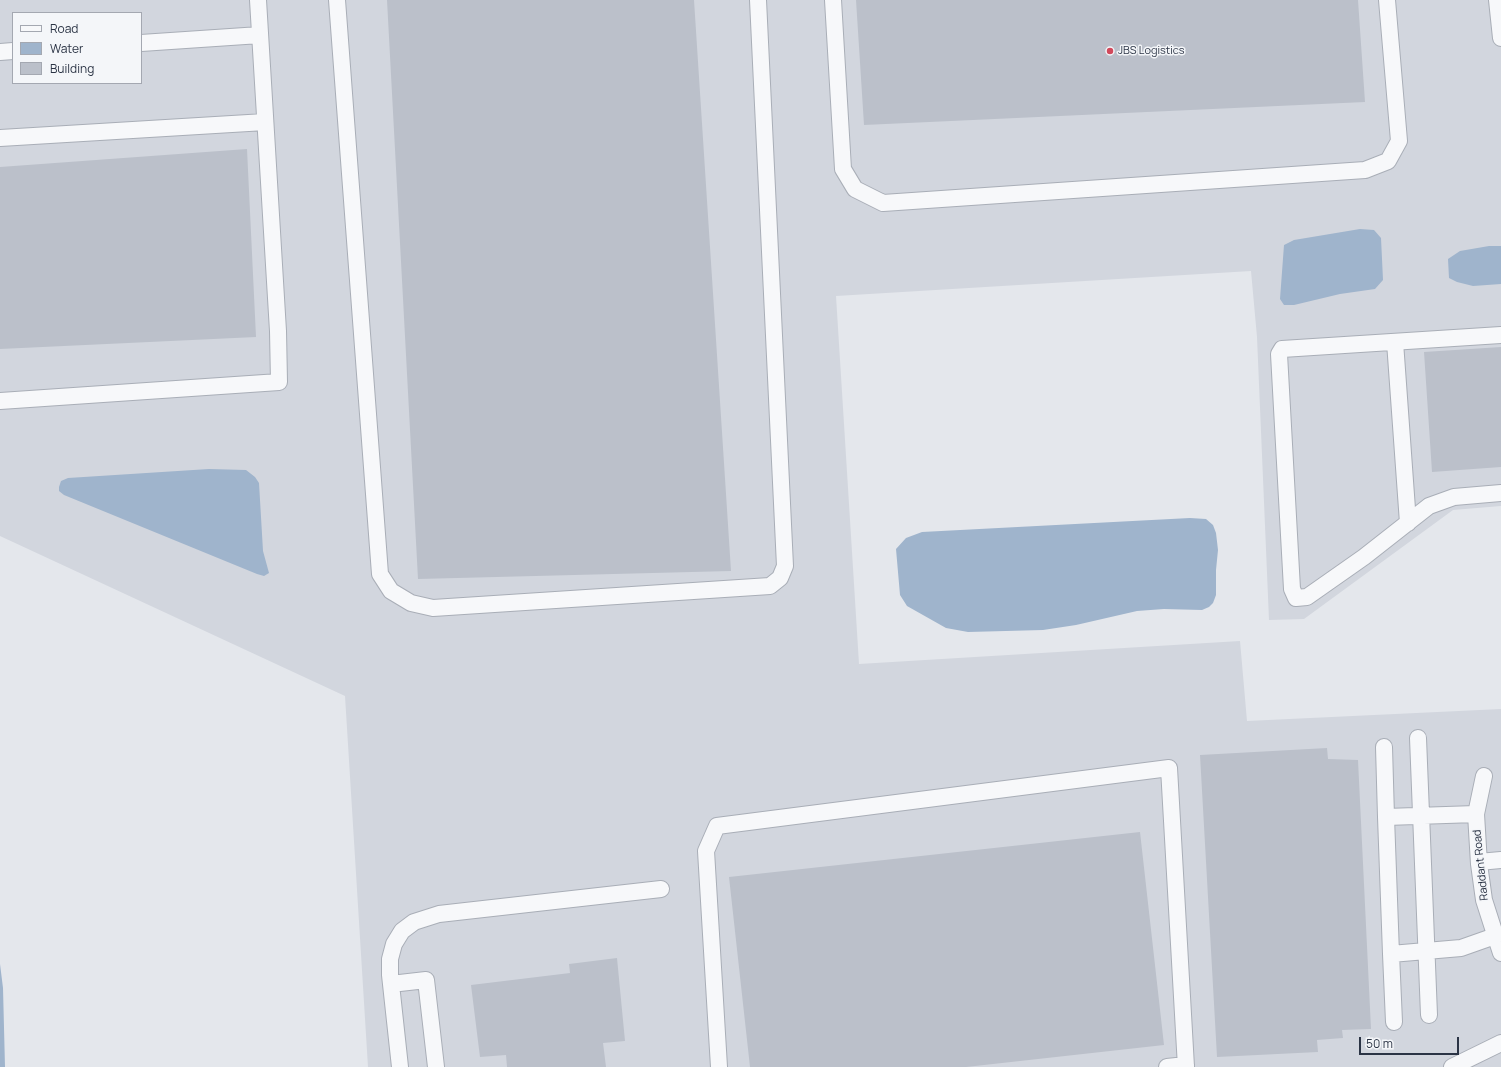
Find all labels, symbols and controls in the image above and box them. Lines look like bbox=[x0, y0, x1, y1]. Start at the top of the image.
legend bbox=[12, 12, 142, 84]
text: Road bbox=[50, 20, 78, 37]
text: Water bbox=[50, 40, 83, 57]
place label: JBS Logistics bbox=[1118, 44, 1185, 58]
marker: JBS Logistics bbox=[1105, 46, 1115, 56]
text: Building bbox=[50, 60, 94, 77]
street label: Raddant Road bbox=[1471, 829, 1491, 901]
scale bar bbox=[1361, 1029, 1461, 1055]
text: 50 m bbox=[1366, 1035, 1393, 1052]

